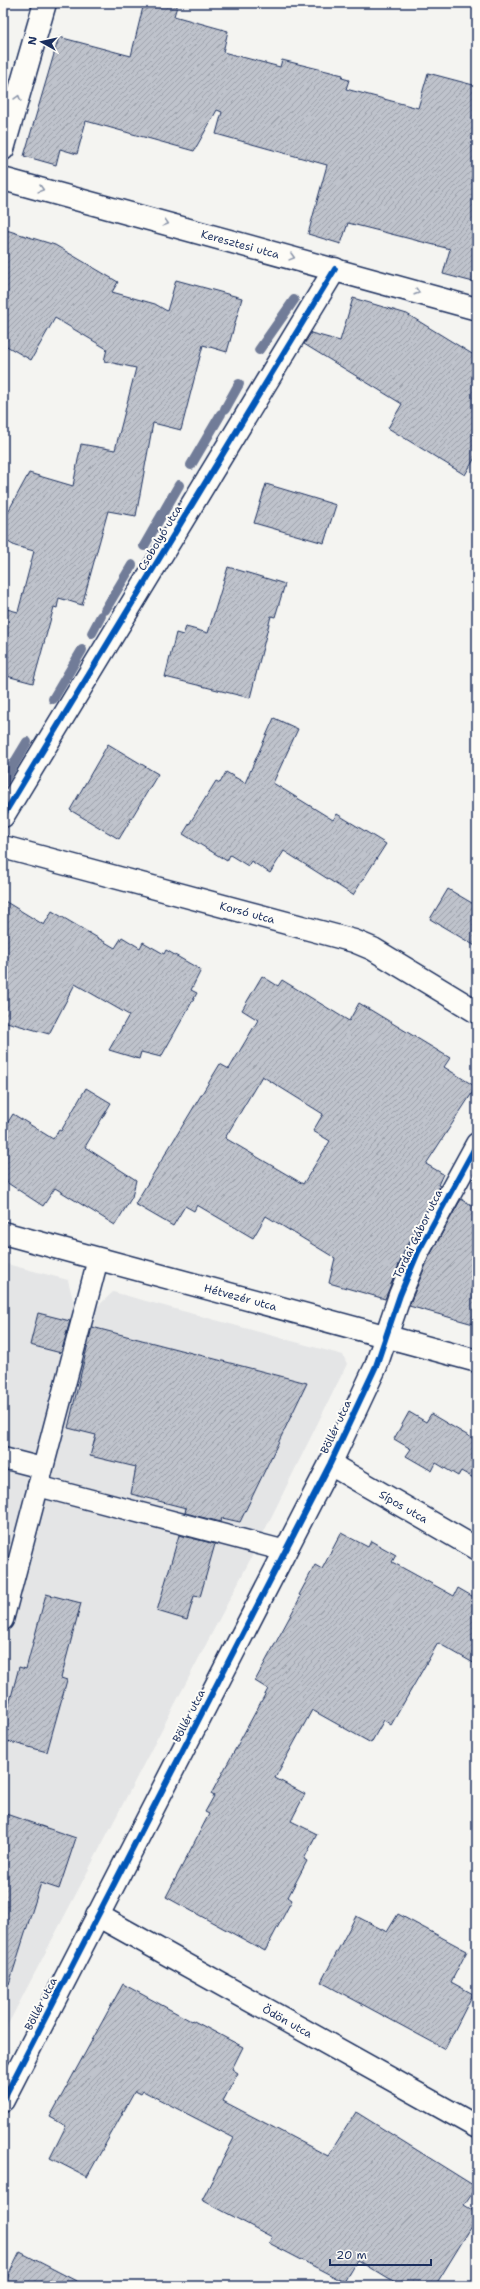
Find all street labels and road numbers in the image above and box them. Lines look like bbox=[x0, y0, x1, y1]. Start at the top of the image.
street label: Keresztesi utca bbox=[199, 226, 281, 262]
street label: Csobolyó utca bbox=[134, 502, 186, 574]
street label: Korsó utca bbox=[218, 898, 277, 927]
street label: Tordai Gábor utca bbox=[390, 1187, 446, 1281]
street label: Hétvezér utca bbox=[202, 1280, 279, 1314]
street label: Böllér utca bbox=[317, 1398, 355, 1456]
street label: Sípos utca bbox=[376, 1487, 431, 1527]
street label: Böllér utca bbox=[169, 1687, 209, 1745]
street label: Böllér utca bbox=[21, 1975, 61, 2033]
street label: Ödön utca bbox=[260, 2001, 315, 2041]

